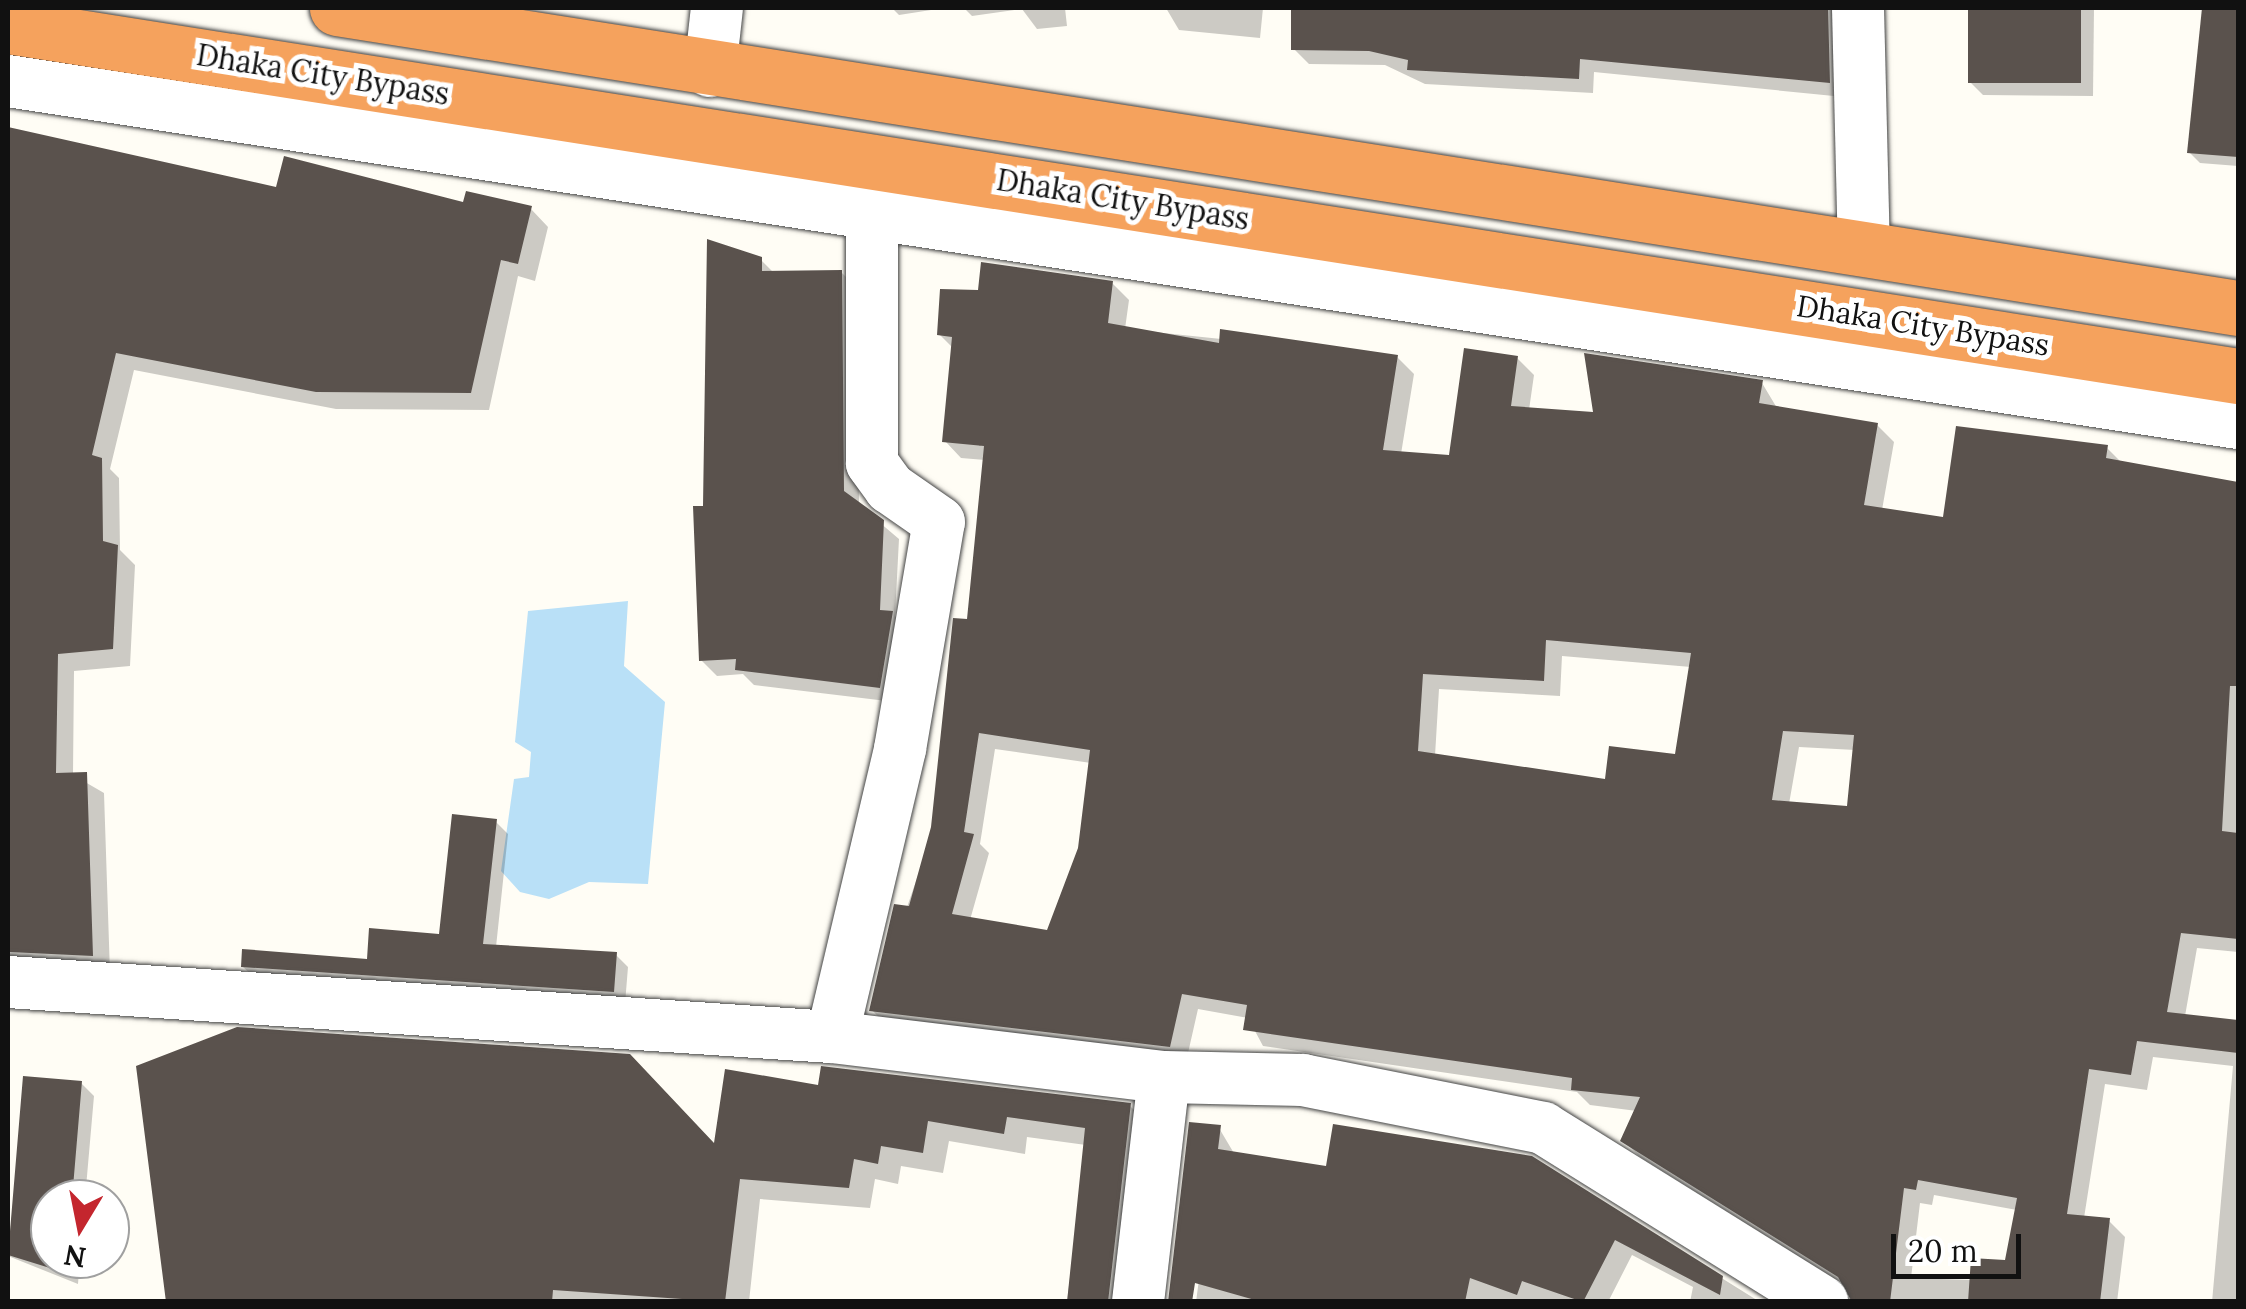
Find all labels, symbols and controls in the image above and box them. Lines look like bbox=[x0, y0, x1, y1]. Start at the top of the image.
street label: Dhaka City Bypass bbox=[194, 36, 452, 112]
street label: Dhaka City Bypass bbox=[994, 161, 1252, 237]
street label: Dhaka City Bypass bbox=[1794, 287, 2052, 363]
north arrow bbox=[30, 1179, 130, 1279]
scale bar bbox=[1896, 1214, 2026, 1276]
text: 20 m bbox=[1908, 1232, 1977, 1270]
text: N bbox=[61, 1237, 89, 1276]

